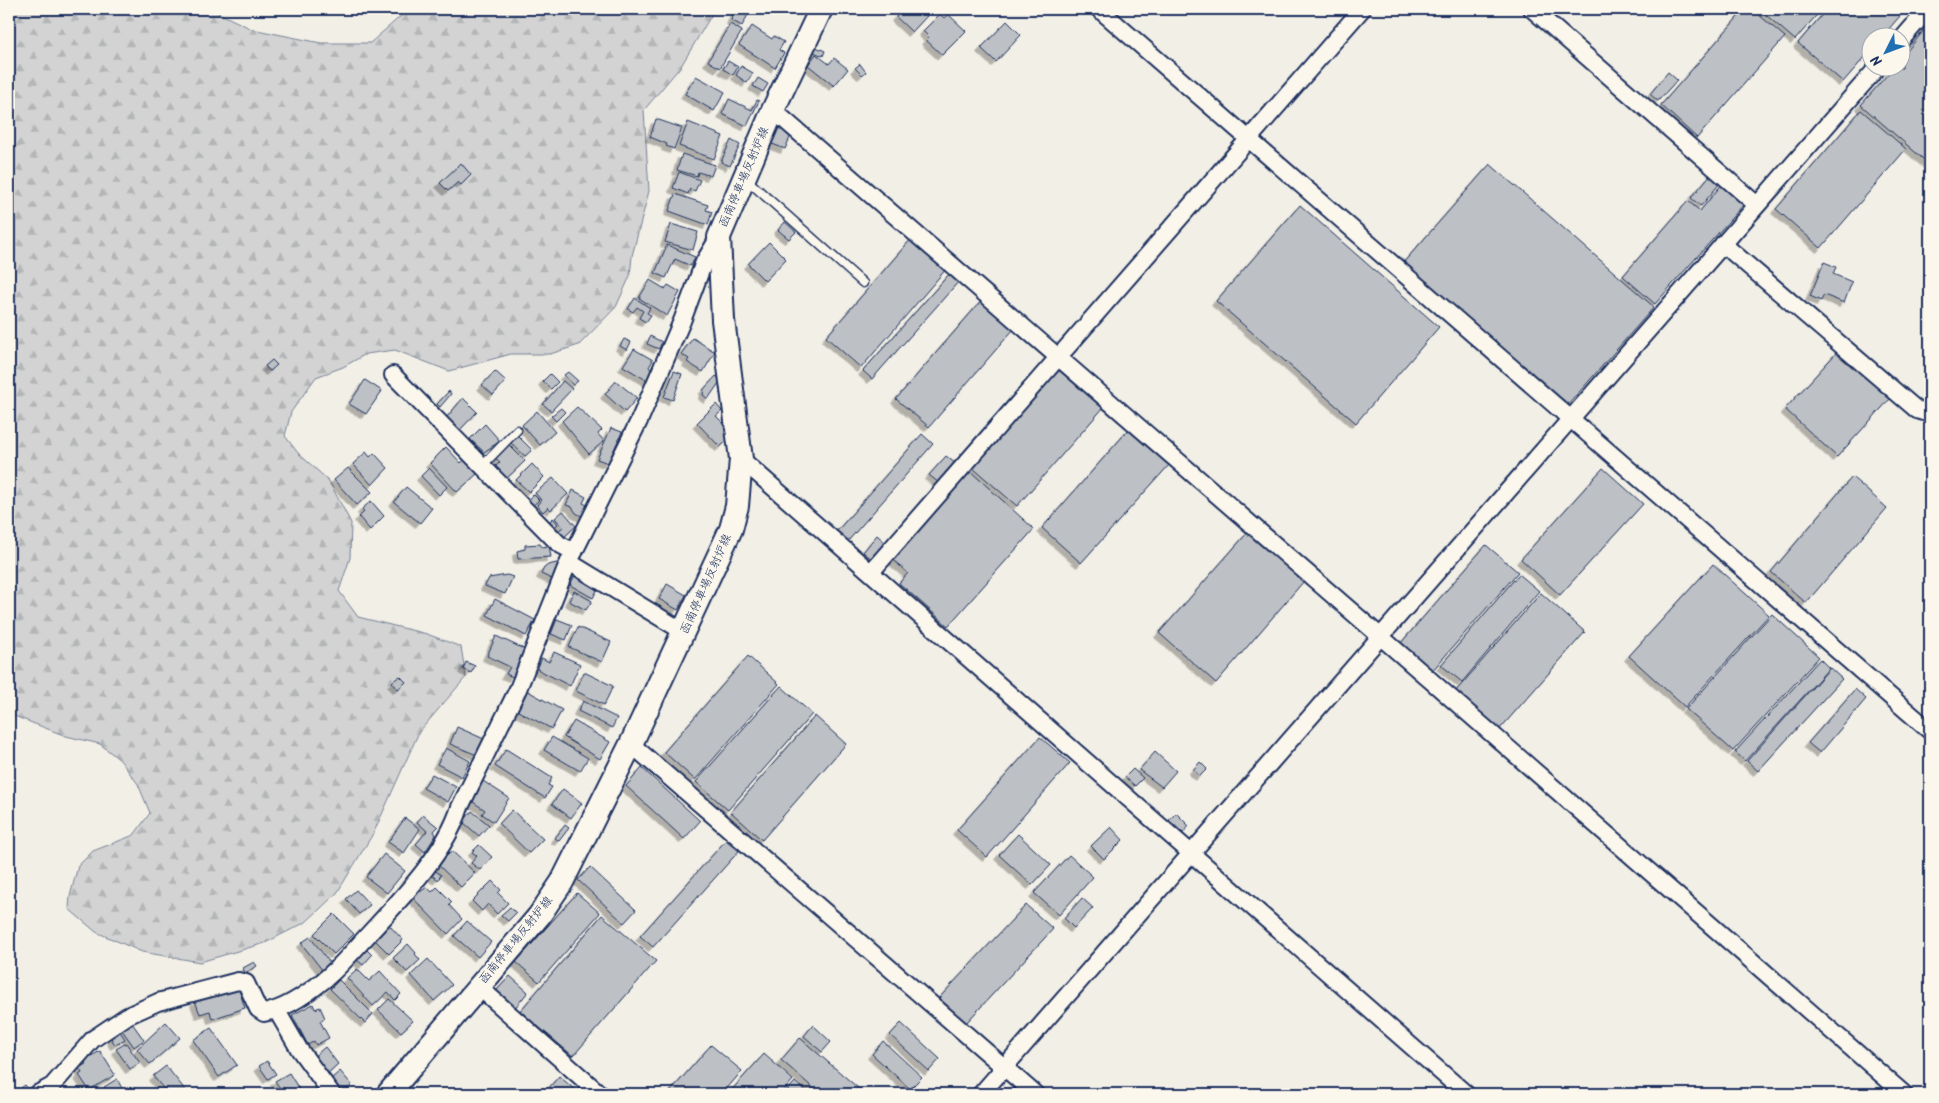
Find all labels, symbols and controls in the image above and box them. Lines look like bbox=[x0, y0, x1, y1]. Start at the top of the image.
north arrow bbox=[1862, 28, 1912, 78]
text: N bbox=[1866, 49, 1888, 71]
street label: 函南停車場反射炉線 bbox=[714, 124, 774, 230]
street label: 函南停車場反射炉線 bbox=[675, 531, 737, 637]
street label: 函南停車場反射炉線 bbox=[475, 892, 557, 988]

